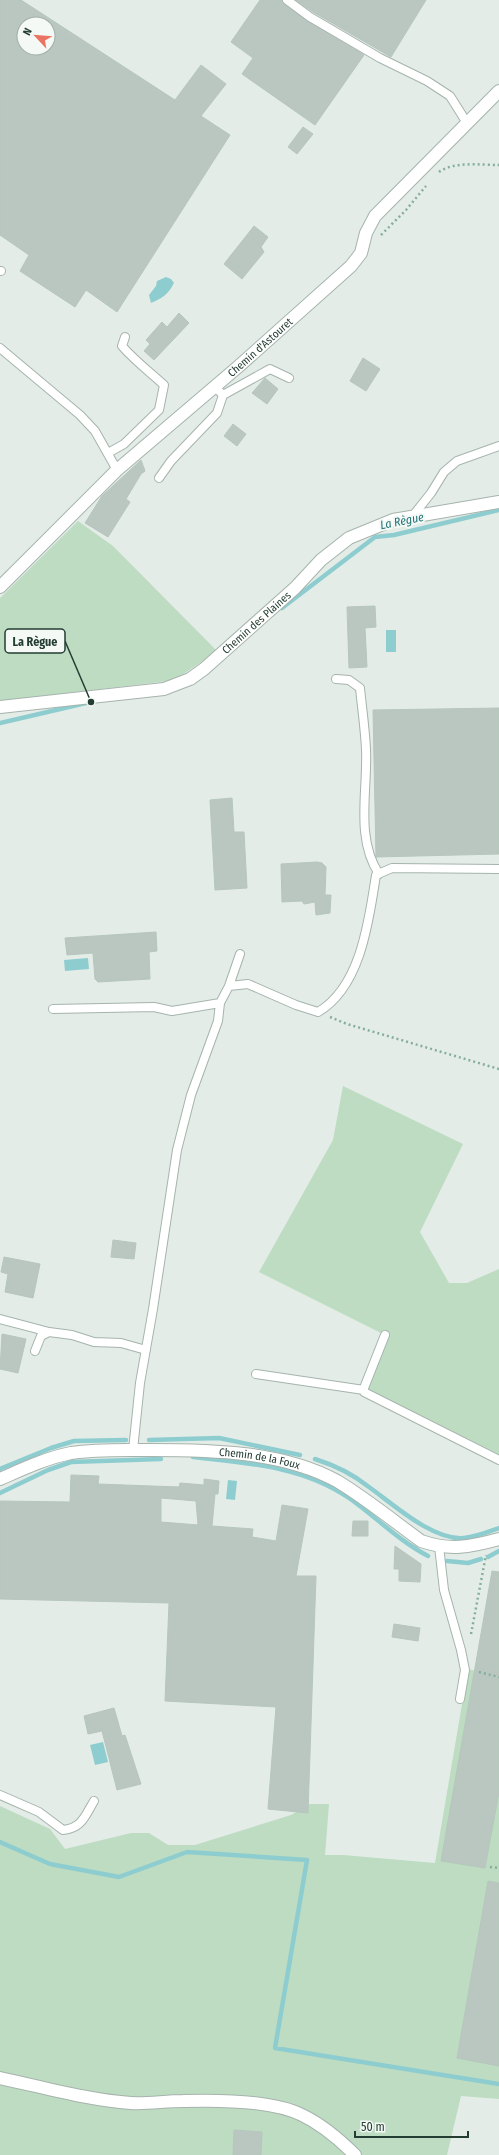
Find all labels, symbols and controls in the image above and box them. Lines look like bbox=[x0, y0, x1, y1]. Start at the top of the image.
north arrow bbox=[16, 16, 56, 56]
text: N bbox=[20, 26, 35, 38]
street label: Chemin d'Astouret bbox=[225, 315, 295, 379]
water label: La Règue bbox=[379, 510, 425, 532]
street label: Chemin des Plaines bbox=[219, 588, 294, 656]
callout: La Règue bbox=[5, 629, 65, 653]
text: La Règue bbox=[13, 635, 57, 649]
street label: Chemin de la Foux bbox=[219, 1445, 302, 1472]
scale bar bbox=[355, 2113, 468, 2139]
text: 50 m bbox=[361, 2120, 385, 2134]

